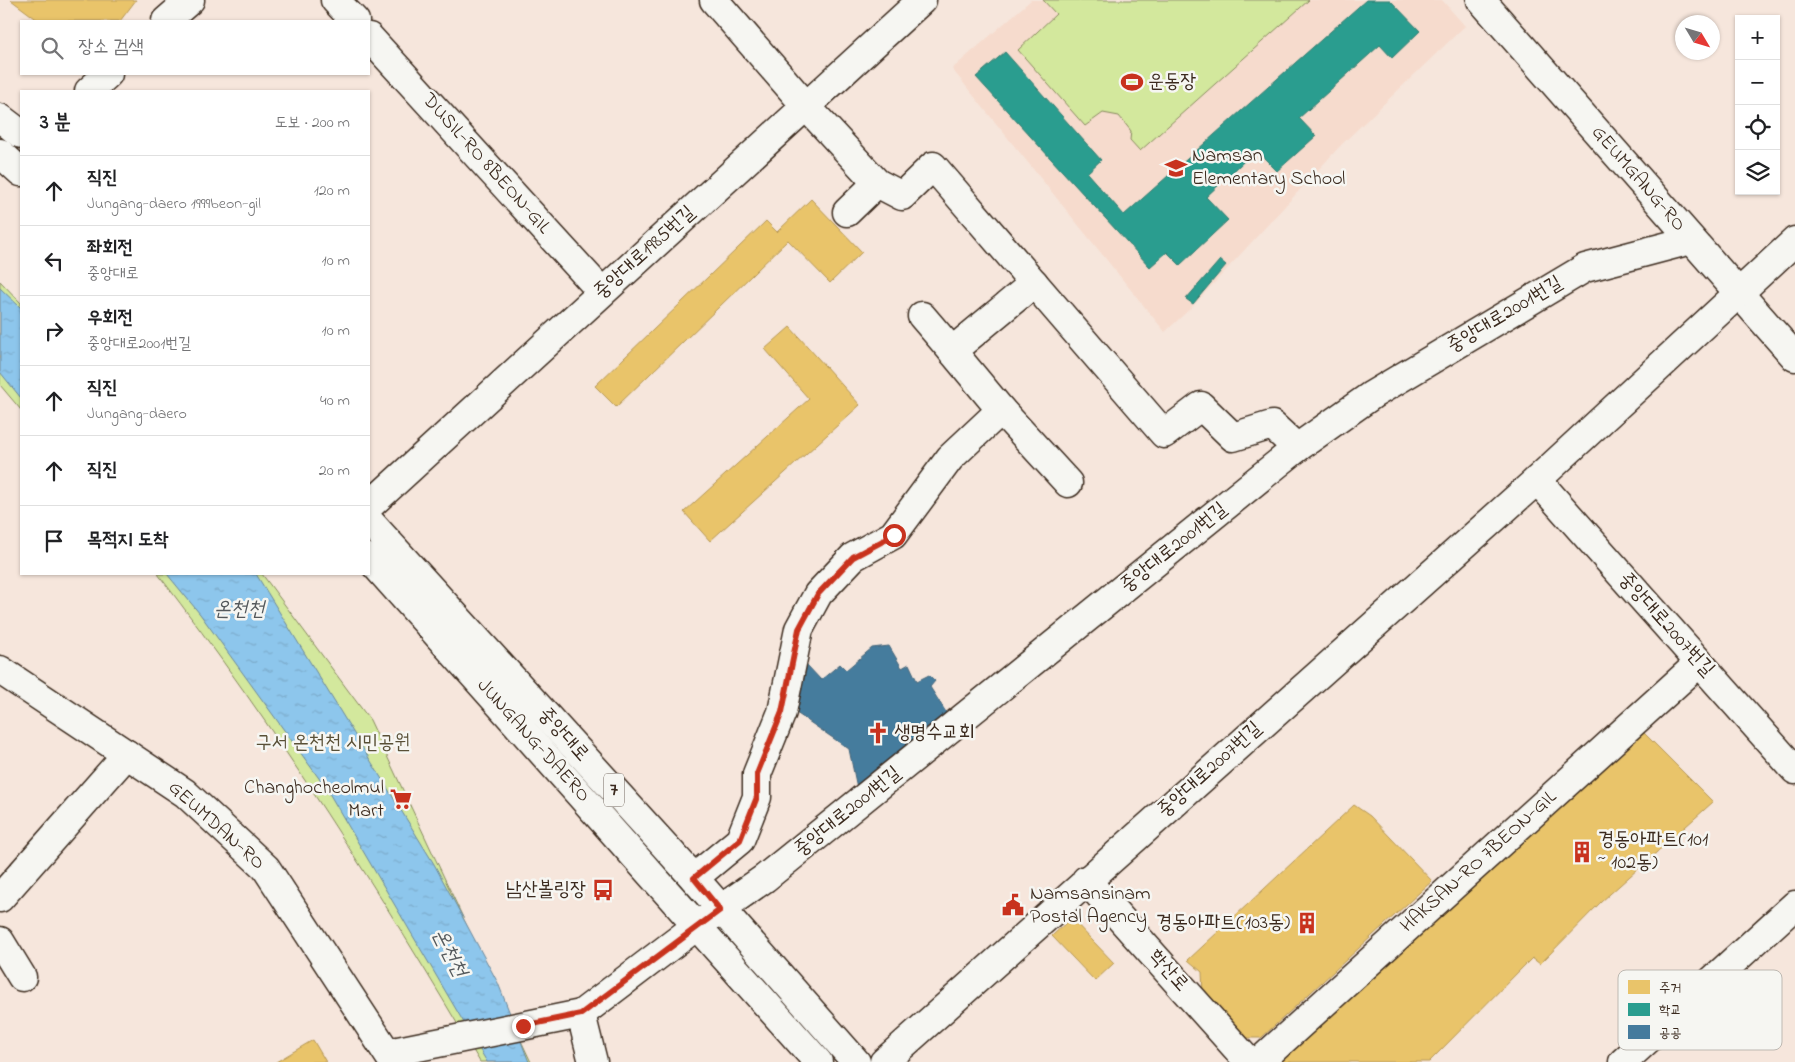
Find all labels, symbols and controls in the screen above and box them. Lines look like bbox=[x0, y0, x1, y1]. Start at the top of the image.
north arrow bbox=[1675, 15, 1720, 60]
map controls bbox=[1735, 15, 1780, 195]
button: + bbox=[1735, 15, 1780, 60]
search box bbox=[20, 20, 370, 75]
icon: search bbox=[38, 34, 66, 62]
text: 장소 검색 bbox=[78, 34, 144, 61]
button: − bbox=[1735, 60, 1780, 105]
place label: 운동장 bbox=[1148, 68, 1196, 97]
sports icon: 운동장 bbox=[1119, 69, 1145, 95]
street label: DUSIL-RO 8BEON-GIL bbox=[414, 86, 558, 241]
button: locate bbox=[1735, 105, 1780, 150]
text: 3 분 bbox=[40, 108, 71, 138]
text: 도보 · 200 m bbox=[275, 111, 350, 135]
street label: GEUMGANG-RO bbox=[1584, 120, 1692, 238]
place label: Namsan Elementary School bbox=[1192, 142, 1345, 194]
button: layers bbox=[1735, 150, 1780, 195]
school or university icon: Namsan Elementary School bbox=[1163, 155, 1189, 181]
text: 직진 bbox=[87, 165, 118, 192]
icon: ahead bbox=[40, 177, 68, 205]
text: 120 m bbox=[314, 179, 350, 203]
text: Jungang-daero 1999beon-gil bbox=[87, 192, 261, 216]
street label: 중앙대로1985번길 bbox=[588, 199, 702, 307]
text: 좌회전 bbox=[87, 235, 133, 262]
icon: left bbox=[40, 247, 68, 275]
text: 10 m bbox=[322, 249, 350, 273]
text: 중앙대로 bbox=[87, 262, 139, 286]
street label: 중앙대로2001번길 bbox=[1442, 269, 1568, 361]
text: 우회전 bbox=[87, 305, 133, 332]
icon: right bbox=[40, 317, 68, 345]
text: 10 m bbox=[322, 319, 350, 343]
text: 중앙대로2001번길 bbox=[87, 332, 191, 356]
text: 직진 bbox=[87, 375, 118, 402]
icon: ahead bbox=[40, 387, 68, 415]
text: 40 m bbox=[320, 389, 350, 413]
text: Jungang-daero bbox=[87, 402, 187, 426]
icon: ahead bbox=[40, 457, 68, 485]
text: 직진 bbox=[87, 457, 118, 484]
text: 20 m bbox=[319, 459, 350, 483]
street label: 중앙대로2001번길 bbox=[1114, 496, 1234, 600]
route start bbox=[883, 524, 906, 547]
icon: arrive bbox=[40, 527, 68, 555]
text: 목적지 도착 bbox=[87, 527, 168, 554]
street label: 중앙대로2007번길 bbox=[1611, 566, 1721, 684]
water label: 온천천 bbox=[214, 595, 266, 625]
street label: JUNGANG-DAERO bbox=[469, 673, 597, 809]
street label: 중앙대로 bbox=[531, 701, 595, 769]
street label: 중앙대로2007번길 bbox=[1151, 715, 1269, 825]
place label: 생명수교회 bbox=[894, 719, 974, 748]
church icon: 생명수교회 bbox=[865, 720, 891, 746]
park label: 구서 온천천 시민공원 bbox=[256, 729, 410, 758]
street label: 중앙대로2001번길 bbox=[788, 760, 908, 864]
street label: GEUMDAN-RO bbox=[161, 774, 271, 878]
place label: Changhocheolmul Mart bbox=[244, 774, 384, 826]
road number: 7 bbox=[604, 774, 624, 806]
street label: HAKSAN-RO 7BEON-GIL bbox=[1394, 783, 1564, 940]
supermarket icon: Changhocheolmul Mart bbox=[388, 786, 414, 812]
place label: 경동아파트(101 ~ 102동) bbox=[1598, 826, 1708, 878]
building icon: 경동아파트(101 ~ 102동) bbox=[1569, 839, 1595, 865]
place label: 남산볼링장 bbox=[506, 876, 586, 905]
bus stop icon: 남산볼링장 bbox=[590, 877, 616, 903]
place label: Namsansinam Postal Agency bbox=[1030, 880, 1151, 933]
public building icon: Namsansinam Postal Agency bbox=[1000, 892, 1026, 918]
place label: 경동아파트(103동) bbox=[1156, 909, 1290, 938]
building icon: 경동아파트(103동) bbox=[1294, 910, 1320, 936]
water label: 온천천 bbox=[424, 924, 475, 984]
street label: 학산로 bbox=[1141, 943, 1195, 999]
legend bbox=[1618, 970, 1782, 1050]
text: 주거 bbox=[1659, 978, 1682, 999]
text: 학교 bbox=[1659, 1000, 1682, 1021]
route end bbox=[512, 1015, 535, 1038]
text: 공공 bbox=[1659, 1023, 1682, 1044]

